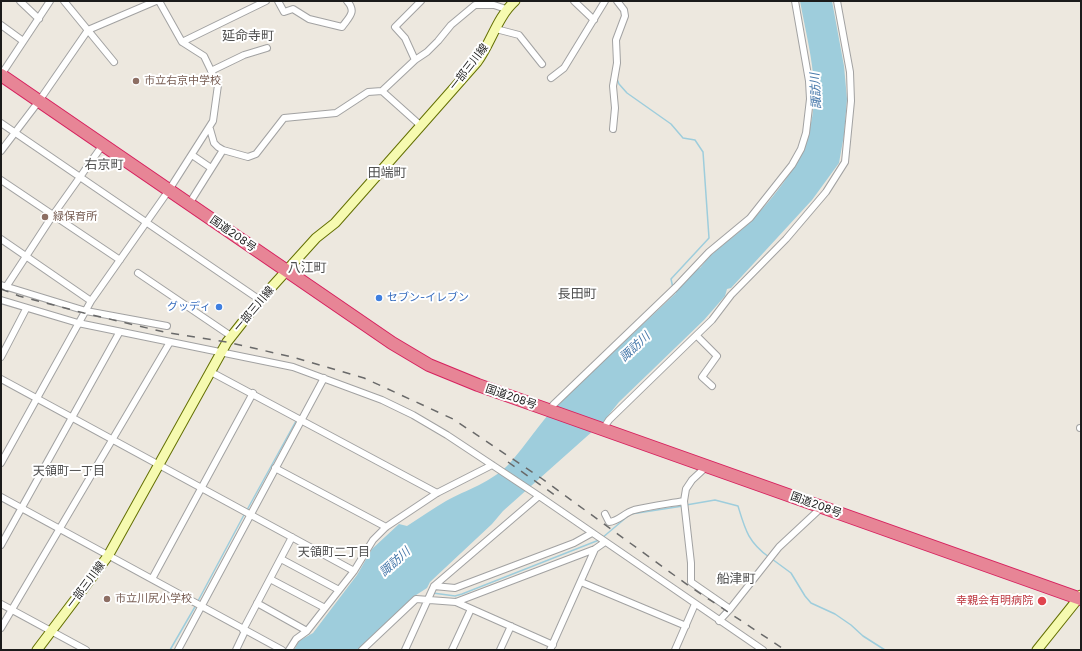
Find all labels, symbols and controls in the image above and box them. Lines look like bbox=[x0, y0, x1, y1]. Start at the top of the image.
district label: 延命寺町 bbox=[222, 28, 274, 44]
street label: 一部三川線 bbox=[447, 41, 491, 93]
water label: 諏訪川 bbox=[808, 73, 824, 109]
place label: 市立右京中学校 bbox=[144, 74, 221, 88]
marker: 市立右京中学校 bbox=[131, 76, 141, 86]
district label: 右京町 bbox=[85, 157, 123, 173]
district label: 田端町 bbox=[368, 165, 406, 181]
place label: 緑保育所 bbox=[53, 210, 97, 224]
marker: 緑保育所 bbox=[40, 212, 50, 222]
street label: 国道208号 bbox=[207, 213, 259, 255]
district label: 八江町 bbox=[288, 260, 326, 276]
street label: 一部三川線 bbox=[231, 284, 277, 334]
district label: 長田町 bbox=[558, 286, 596, 302]
place label: セブン-イレブン bbox=[387, 291, 469, 305]
marker: セブン-イレブン bbox=[374, 293, 384, 303]
place label: グッディ bbox=[167, 300, 211, 314]
marker: グッディ bbox=[214, 302, 224, 312]
water label: 諏訪川 bbox=[617, 329, 653, 365]
street label: 国道208号 bbox=[484, 382, 538, 412]
district label: 天領町一丁目 bbox=[33, 464, 105, 478]
street label: 国道208号 bbox=[789, 490, 843, 520]
district label: 天領町二丁目 bbox=[298, 545, 370, 559]
water label: 諏訪川 bbox=[377, 545, 413, 579]
street label: 一部三川線 bbox=[64, 559, 108, 611]
district label: 船津町 bbox=[717, 571, 755, 587]
place label: 市立川尻小学校 bbox=[115, 592, 192, 606]
marker: 市立川尻小学校 bbox=[102, 594, 112, 604]
place label: 幸親会有明病院 bbox=[956, 594, 1033, 608]
marker: 幸親会有明病院 bbox=[1036, 595, 1048, 607]

